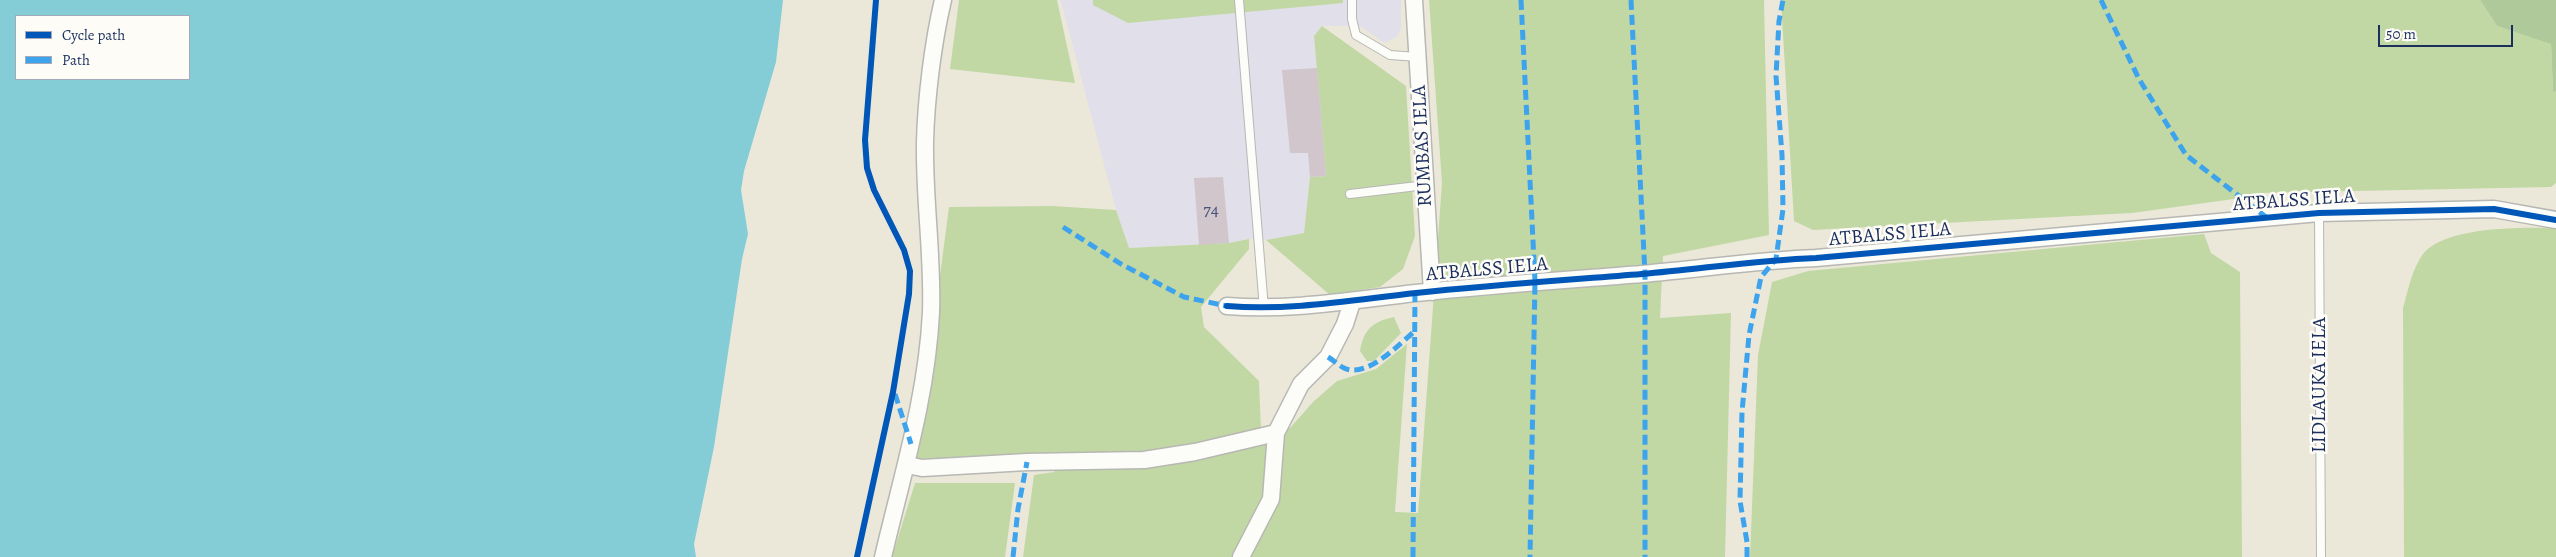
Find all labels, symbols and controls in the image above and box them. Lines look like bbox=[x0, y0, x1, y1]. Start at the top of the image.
legend bbox=[15, 15, 190, 80]
scale bar bbox=[2381, 15, 2516, 47]
text: 50 m bbox=[2386, 24, 2416, 44]
text: Cycle path bbox=[62, 25, 125, 45]
text: Path bbox=[62, 50, 90, 70]
street label: RUMBAS IELA bbox=[1408, 84, 1438, 208]
street label: ATBALSS IELA bbox=[2232, 185, 2356, 217]
house number: 74 bbox=[1203, 200, 1219, 222]
street label: ATBALSS IELA bbox=[1828, 218, 1952, 252]
street label: ATBALSS IELA bbox=[1425, 253, 1549, 287]
street label: LIDLAUKA IELA bbox=[2308, 317, 2332, 453]

